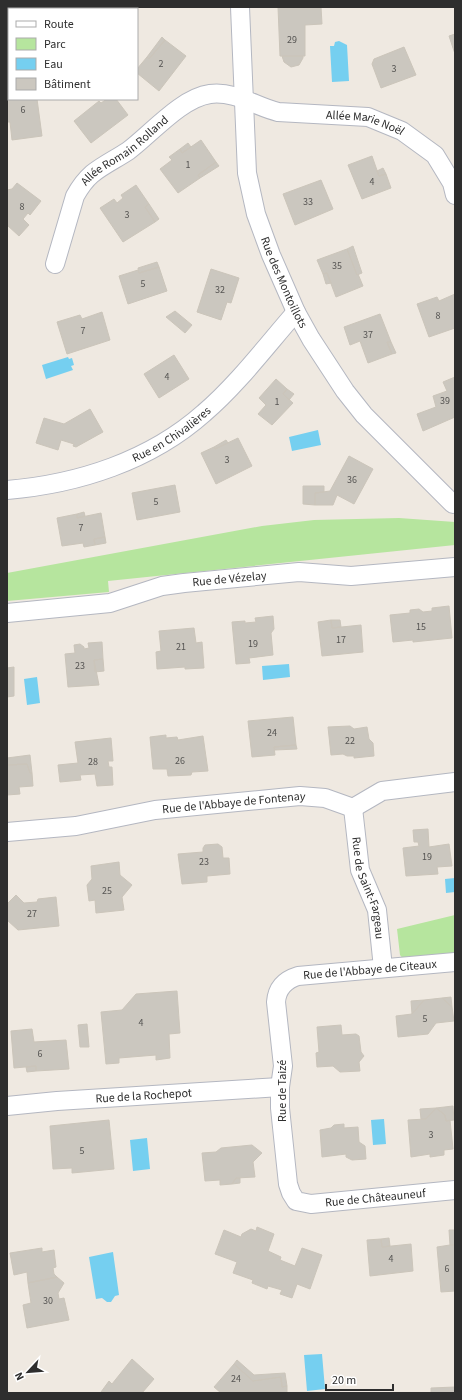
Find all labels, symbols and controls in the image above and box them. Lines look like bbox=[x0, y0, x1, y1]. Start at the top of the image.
legend bbox=[8, 8, 138, 100]
text: Route bbox=[44, 16, 74, 33]
house number: 29 bbox=[287, 33, 297, 47]
text: Parc bbox=[44, 36, 66, 53]
text: Eau bbox=[44, 56, 63, 73]
house number: 2 bbox=[159, 57, 164, 71]
house number: 3 bbox=[392, 62, 397, 76]
text: Bâtiment bbox=[44, 76, 90, 93]
house number: 6 bbox=[21, 103, 26, 117]
street label: Allée Marie Noël bbox=[326, 106, 408, 139]
street label: Allée Romain Rolland bbox=[76, 111, 172, 189]
house number: 1 bbox=[186, 158, 191, 172]
house number: 4 bbox=[370, 175, 375, 189]
house number: 33 bbox=[303, 195, 313, 209]
house number: 8 bbox=[20, 200, 25, 214]
house number: 3 bbox=[125, 208, 130, 222]
street label: Rue des Montoillots bbox=[257, 234, 312, 331]
house number: 35 bbox=[332, 259, 342, 273]
house number: 5 bbox=[141, 277, 146, 291]
house number: 32 bbox=[215, 283, 225, 297]
house number: 8 bbox=[436, 309, 441, 323]
house number: 7 bbox=[81, 324, 86, 338]
house number: 37 bbox=[363, 328, 373, 342]
house number: 4 bbox=[165, 370, 170, 384]
house number: 39 bbox=[440, 394, 450, 408]
house number: 1 bbox=[275, 395, 280, 409]
street label: Rue en Chivalières bbox=[129, 402, 215, 466]
house number: 3 bbox=[225, 453, 230, 467]
house number: 36 bbox=[347, 473, 357, 487]
house number: 5 bbox=[154, 495, 159, 509]
house number: 7 bbox=[79, 521, 84, 535]
street label: Rue de Vézelay bbox=[192, 567, 268, 591]
house number: 15 bbox=[416, 620, 426, 634]
house number: 17 bbox=[336, 633, 346, 647]
house number: 19 bbox=[248, 637, 258, 651]
house number: 21 bbox=[176, 640, 186, 654]
house number: 23 bbox=[75, 659, 85, 673]
house number: 24 bbox=[267, 726, 277, 740]
house number: 22 bbox=[345, 734, 355, 748]
house number: 26 bbox=[175, 754, 185, 768]
house number: 28 bbox=[88, 755, 98, 769]
street label: Rue de l'Abbaye de Fontenay bbox=[161, 788, 306, 818]
street label: Rue de Saint-Fargeau bbox=[348, 836, 388, 940]
house number: 19 bbox=[422, 850, 432, 864]
house number: 23 bbox=[199, 855, 209, 869]
house number: 25 bbox=[102, 884, 112, 898]
house number: 27 bbox=[27, 907, 37, 921]
street label: Rue de l'Abbaye de Citeaux bbox=[302, 956, 438, 984]
house number: 5 bbox=[423, 1012, 428, 1026]
house number: 4 bbox=[139, 1016, 144, 1030]
house number: 6 bbox=[38, 1047, 43, 1061]
street label: Rue de Taizé bbox=[274, 1060, 291, 1122]
street label: Rue de la Rochepot bbox=[95, 1084, 192, 1107]
house number: 3 bbox=[429, 1128, 434, 1142]
house number: 5 bbox=[80, 1144, 85, 1158]
street label: Rue de Châteauneuf bbox=[324, 1184, 427, 1211]
house number: 4 bbox=[389, 1252, 394, 1266]
house number: 6 bbox=[445, 1262, 450, 1276]
house number: 30 bbox=[43, 1294, 53, 1308]
north arrow bbox=[8, 1352, 48, 1392]
scale bar bbox=[326, 1366, 393, 1392]
text: N bbox=[11, 1370, 28, 1383]
house number: 24 bbox=[231, 1372, 241, 1386]
text: 20 m bbox=[332, 1372, 356, 1389]

